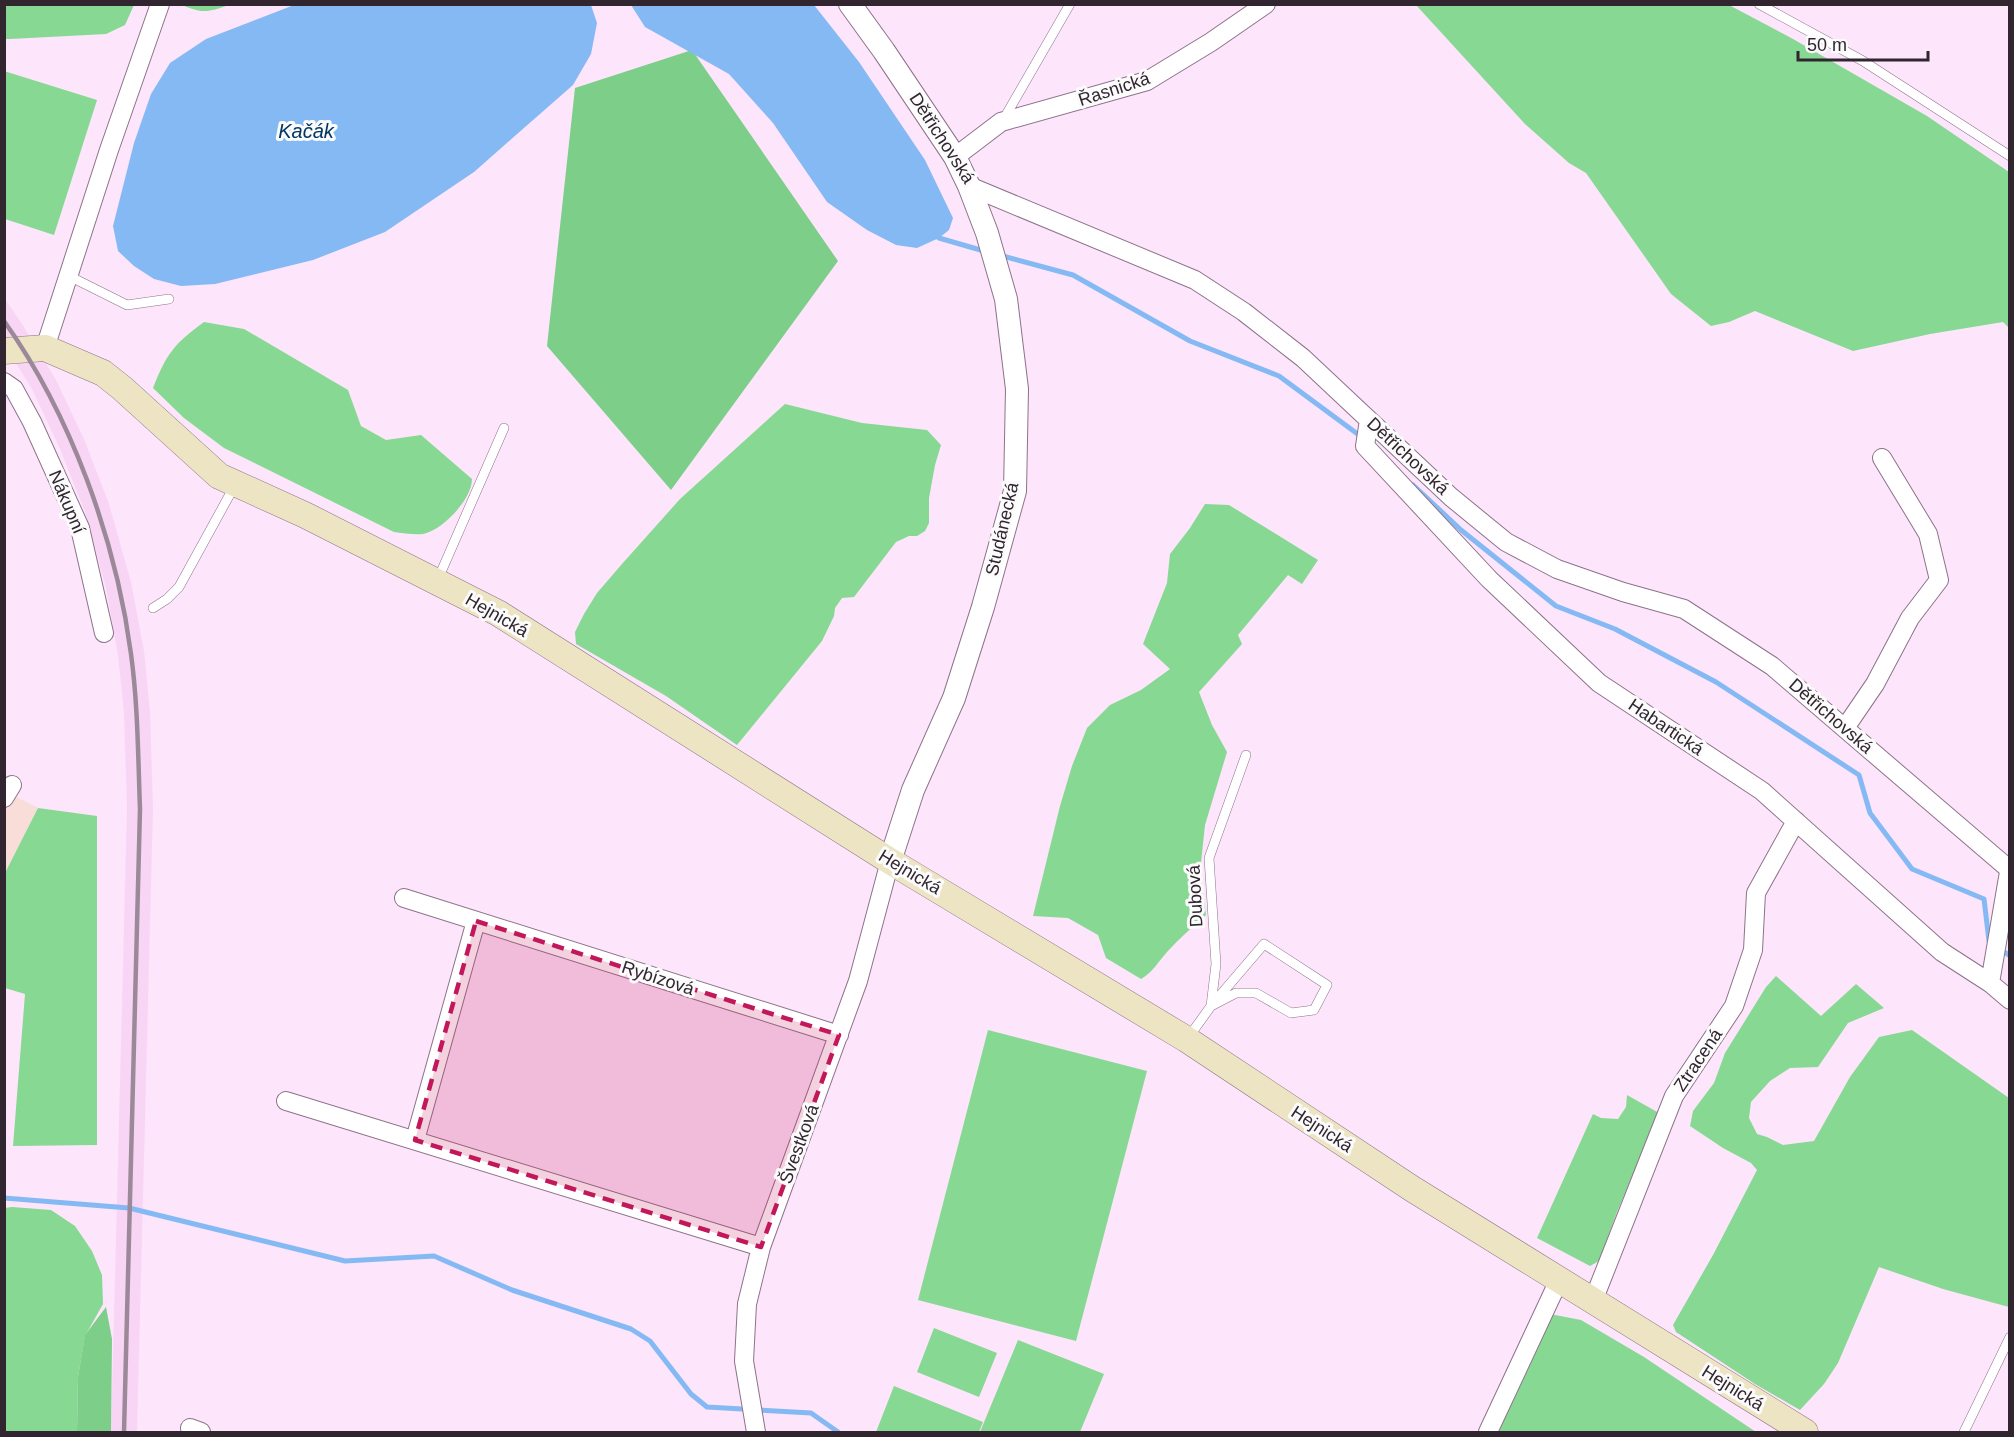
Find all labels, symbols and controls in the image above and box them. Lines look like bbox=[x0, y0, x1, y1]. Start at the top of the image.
scale bar bbox=[1798, 24, 1928, 62]
text: 50 m bbox=[1807, 35, 1847, 55]
street label: Řasnická bbox=[1076, 68, 1153, 110]
street label: Dětřichovská bbox=[905, 89, 979, 188]
water label: Kačák bbox=[278, 120, 335, 142]
street label: Dětřichovská bbox=[1363, 413, 1454, 499]
street label: Nákupní bbox=[45, 467, 89, 537]
street label: Studánecká bbox=[982, 479, 1023, 578]
street label: Hejnická bbox=[462, 589, 533, 641]
street label: Dětřichovská bbox=[1785, 674, 1878, 758]
street label: Habartická bbox=[1625, 695, 1708, 760]
street label: Hejnická bbox=[875, 846, 946, 899]
street label: Dubová bbox=[1183, 864, 1207, 928]
street label: Rybízová bbox=[619, 957, 698, 999]
street label: Ztracená bbox=[1670, 1024, 1727, 1095]
street label: Švestková bbox=[774, 1100, 823, 1186]
street label: Hejnická bbox=[1288, 1102, 1357, 1157]
street label: Hejnická bbox=[1698, 1361, 1768, 1415]

